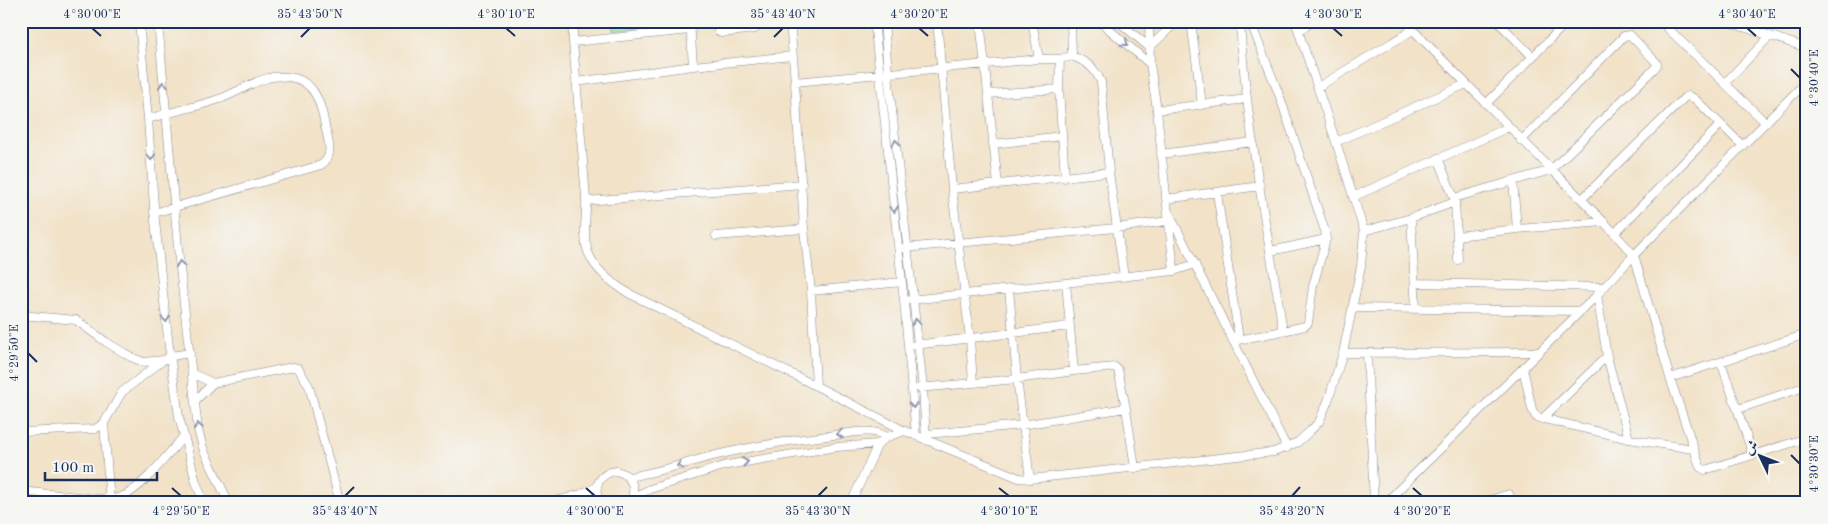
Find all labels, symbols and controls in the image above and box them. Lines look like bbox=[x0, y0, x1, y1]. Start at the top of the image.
text: 35°43'50"N bbox=[277, 8, 343, 21]
text: 35°43'40"N bbox=[750, 8, 816, 21]
text: 4°30'00"E bbox=[63, 9, 121, 21]
text: 4°30'10"E bbox=[477, 9, 535, 21]
text: 4°30'20"E bbox=[890, 9, 948, 21]
text: 4°30'30"E bbox=[1304, 9, 1362, 21]
text: 4°30'40"E bbox=[1718, 9, 1776, 21]
one-way arrow bbox=[1119, 37, 1128, 45]
text: 4°30'40"E bbox=[1809, 49, 1821, 107]
one-way arrow bbox=[157, 81, 168, 89]
one-way arrow bbox=[891, 138, 902, 146]
one-way arrow bbox=[145, 153, 156, 161]
one-way arrow bbox=[888, 205, 899, 213]
one-way arrow bbox=[175, 260, 186, 268]
one-way arrow bbox=[160, 315, 171, 323]
one-way arrow bbox=[911, 317, 922, 325]
text: 4°29'50"E bbox=[8, 324, 21, 382]
one-way arrow bbox=[908, 402, 919, 410]
one-way arrow bbox=[193, 421, 204, 429]
one-way arrow bbox=[835, 428, 843, 439]
north arrow bbox=[1736, 432, 1786, 482]
text: 4°30'30"E bbox=[1809, 435, 1821, 493]
text: ش bbox=[1741, 438, 1761, 458]
scale bar bbox=[45, 449, 158, 481]
one-way arrow bbox=[741, 457, 750, 467]
one-way arrow bbox=[676, 459, 685, 470]
text: 100 m bbox=[52, 461, 94, 476]
text: 4°29'50"E bbox=[152, 505, 210, 518]
text: 35°43'40"N bbox=[312, 505, 378, 518]
text: 35°43'30"N bbox=[785, 505, 851, 518]
text: 35°43'20"N bbox=[1259, 505, 1325, 518]
text: 4°30'00"E bbox=[566, 506, 624, 518]
text: 4°30'10"E bbox=[980, 506, 1038, 518]
text: 4°30'20"E bbox=[1393, 506, 1451, 518]

